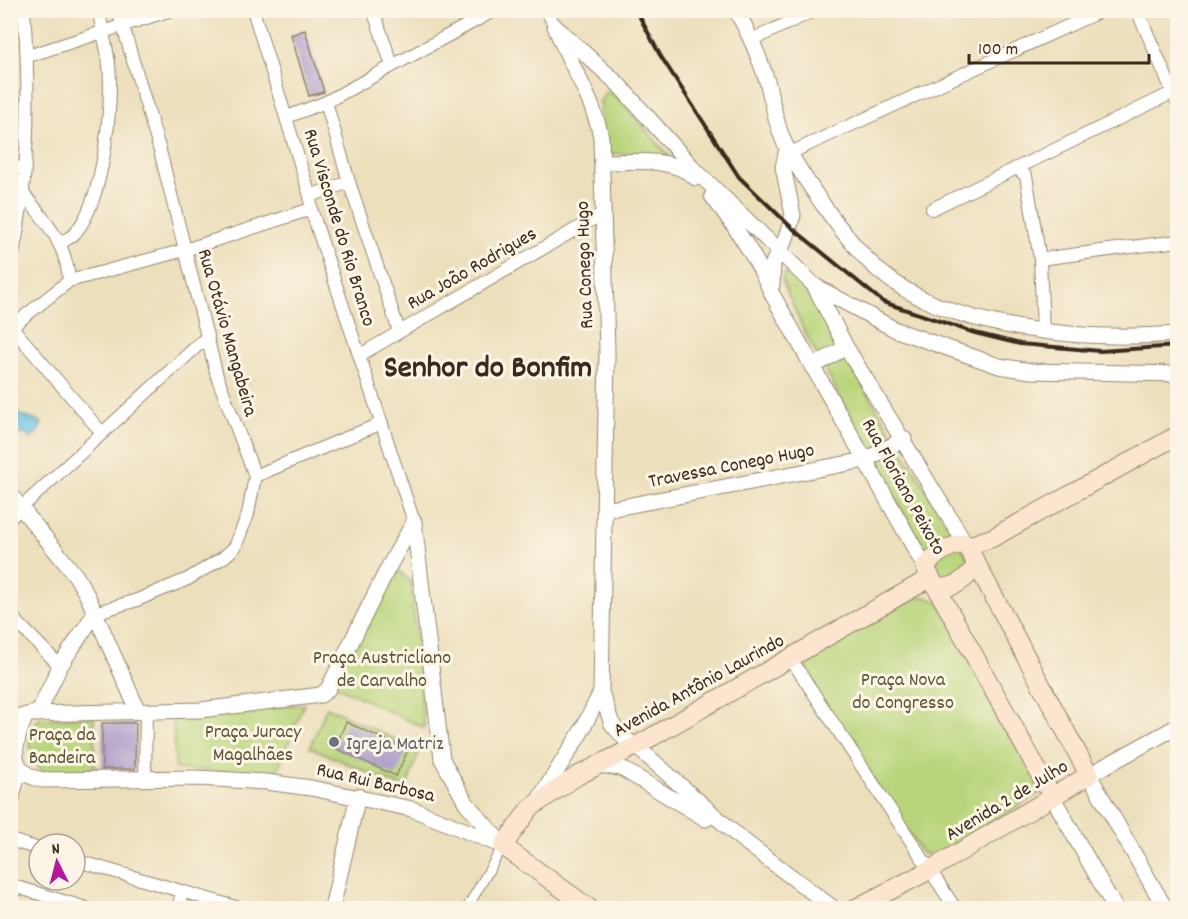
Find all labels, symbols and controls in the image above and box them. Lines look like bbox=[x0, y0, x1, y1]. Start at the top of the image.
scale bar bbox=[969, 27, 1149, 65]
text: 100 m bbox=[978, 38, 1018, 63]
street label: Rua Visconde do Rio Branco bbox=[295, 126, 382, 330]
street label: Rua Conego Hugo bbox=[570, 200, 602, 329]
street label: Rua João Rodrigues bbox=[402, 221, 543, 318]
street label: Rua Otávio Mangabeira bbox=[189, 246, 264, 420]
district label: Senhor do Bonfim bbox=[384, 347, 592, 393]
street label: Rua Floriano Peixoto bbox=[853, 414, 952, 561]
street label: Travessa Conego Hugo bbox=[646, 437, 817, 497]
street label: Avenida Antônio Laurindo bbox=[609, 628, 790, 745]
park label: Praça Austricliano de Carvalho bbox=[313, 645, 451, 696]
park label: Praça Nova do Congresso bbox=[852, 667, 954, 718]
park label: Praça Juracy Magalhães bbox=[205, 719, 302, 770]
park label: Praça da Bandeira bbox=[29, 722, 96, 773]
place label: Igreja Matriz bbox=[346, 731, 444, 759]
marker: Igreja Matriz bbox=[327, 735, 341, 749]
street label: Avenida 2 de Julho bbox=[941, 754, 1074, 849]
street label: Rua Rui Barbosa bbox=[313, 757, 438, 811]
north arrow bbox=[27, 832, 87, 892]
text: N bbox=[51, 838, 61, 861]

